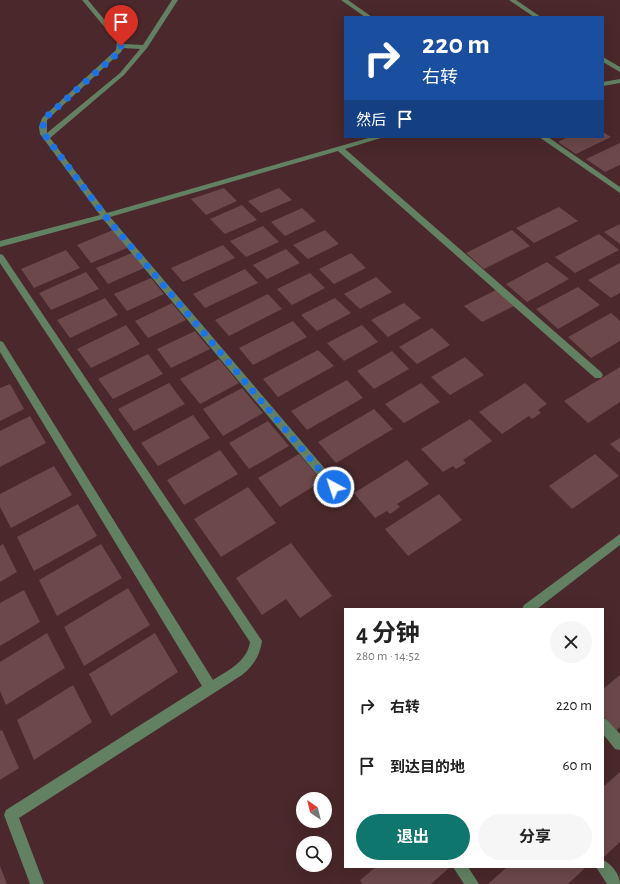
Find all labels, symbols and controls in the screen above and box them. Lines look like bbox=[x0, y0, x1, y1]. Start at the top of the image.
pin bbox=[104, 5, 138, 46]
icon: arrive bbox=[110, 11, 132, 33]
text: 220 m bbox=[422, 31, 490, 59]
icon: right bbox=[356, 32, 408, 84]
text: 右转 bbox=[422, 69, 458, 87]
icon: arrive bbox=[394, 108, 416, 130]
text: 然后 bbox=[356, 113, 386, 128]
position arrow bbox=[313, 466, 355, 508]
button: close bbox=[550, 621, 592, 663]
text: 4 分钟 bbox=[356, 622, 420, 646]
text: 280 m · 14:52 bbox=[356, 650, 420, 663]
icon: right bbox=[356, 695, 378, 717]
text: 220 m bbox=[556, 698, 592, 713]
text: 右转 bbox=[390, 700, 420, 715]
icon: arrive bbox=[356, 755, 378, 777]
text: 60 m bbox=[563, 758, 592, 773]
text: 到达目的地 bbox=[390, 760, 465, 775]
north arrow bbox=[296, 792, 332, 828]
map controls bbox=[296, 792, 332, 872]
button: 退出 bbox=[356, 814, 470, 860]
button: 分享 bbox=[478, 814, 592, 860]
button: search bbox=[296, 836, 332, 872]

